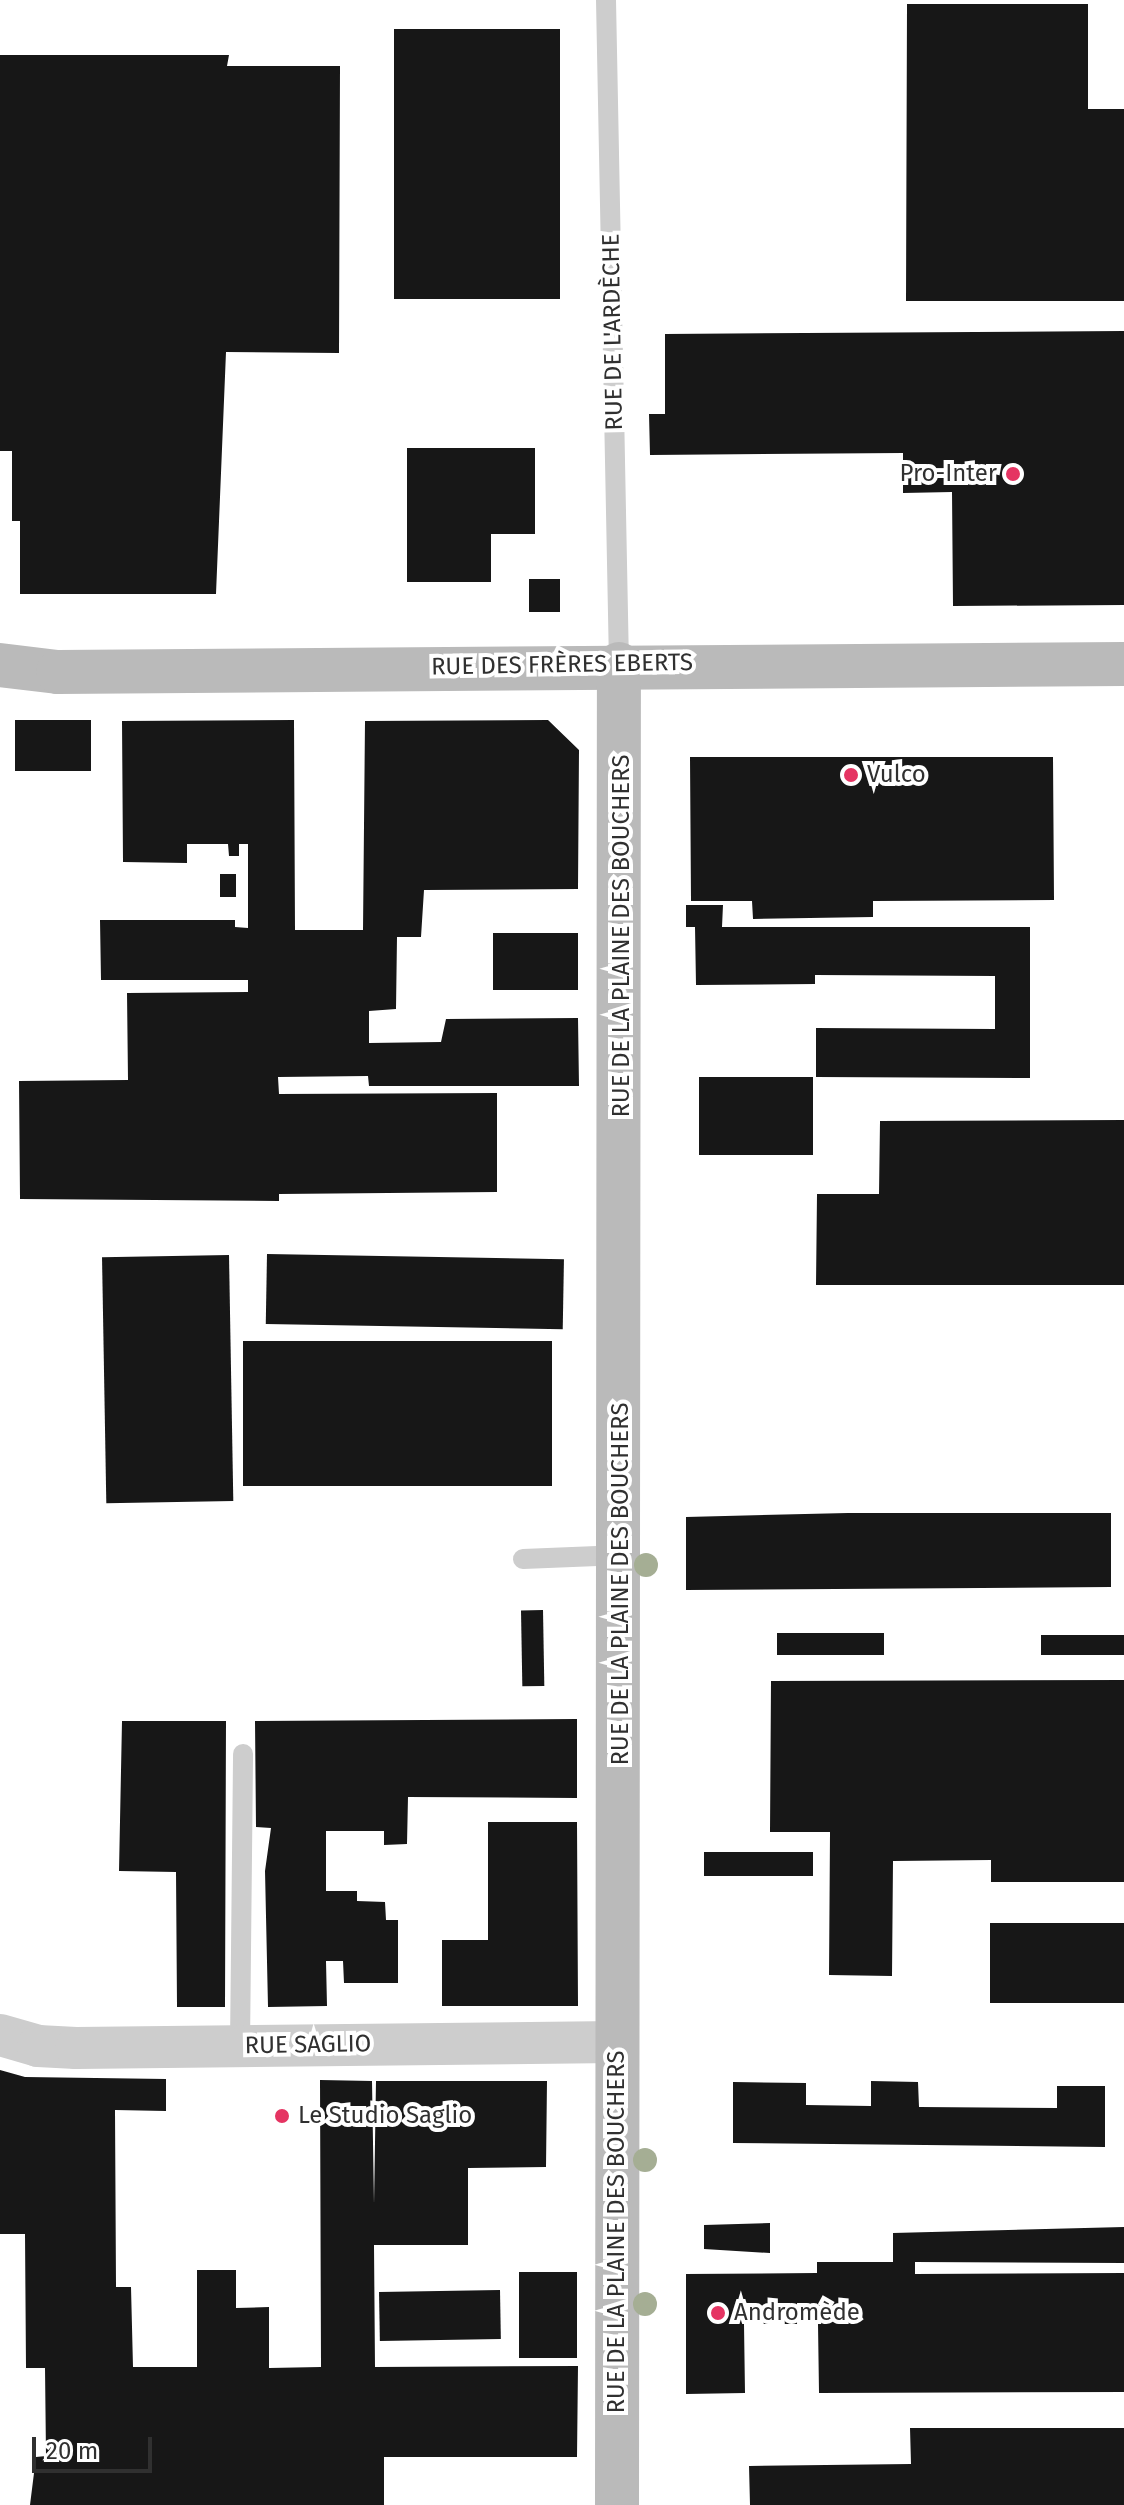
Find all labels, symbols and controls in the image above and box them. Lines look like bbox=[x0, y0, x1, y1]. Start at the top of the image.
street label: RUE DE L'ARDÈCHE bbox=[597, 233, 629, 431]
place label: Pro-Inter bbox=[900, 460, 997, 488]
marker: Pro-Inter bbox=[1004, 465, 1022, 483]
street label: RUE DES FRÈRES EBERTS bbox=[431, 648, 693, 682]
street label: RUE DE LA PLAINE DES BOUCHERS bbox=[608, 754, 636, 1118]
place label: Vulco bbox=[867, 761, 926, 789]
marker: Vulco bbox=[842, 766, 860, 784]
street label: RUE DE LA PLAINE DES BOUCHERS bbox=[607, 1402, 635, 1766]
street label: RUE SAGLIO bbox=[244, 2029, 372, 2061]
street label: RUE DE LA PLAINE DES BOUCHERS bbox=[603, 2050, 631, 2414]
place label: Le Studio Saglio bbox=[298, 2102, 472, 2130]
marker: Le Studio Saglio bbox=[273, 2107, 291, 2125]
place label: Andromède bbox=[734, 2299, 860, 2327]
marker: Andromède bbox=[709, 2304, 727, 2322]
scale bar bbox=[36, 2421, 156, 2471]
text: 20 m bbox=[46, 2437, 98, 2465]

